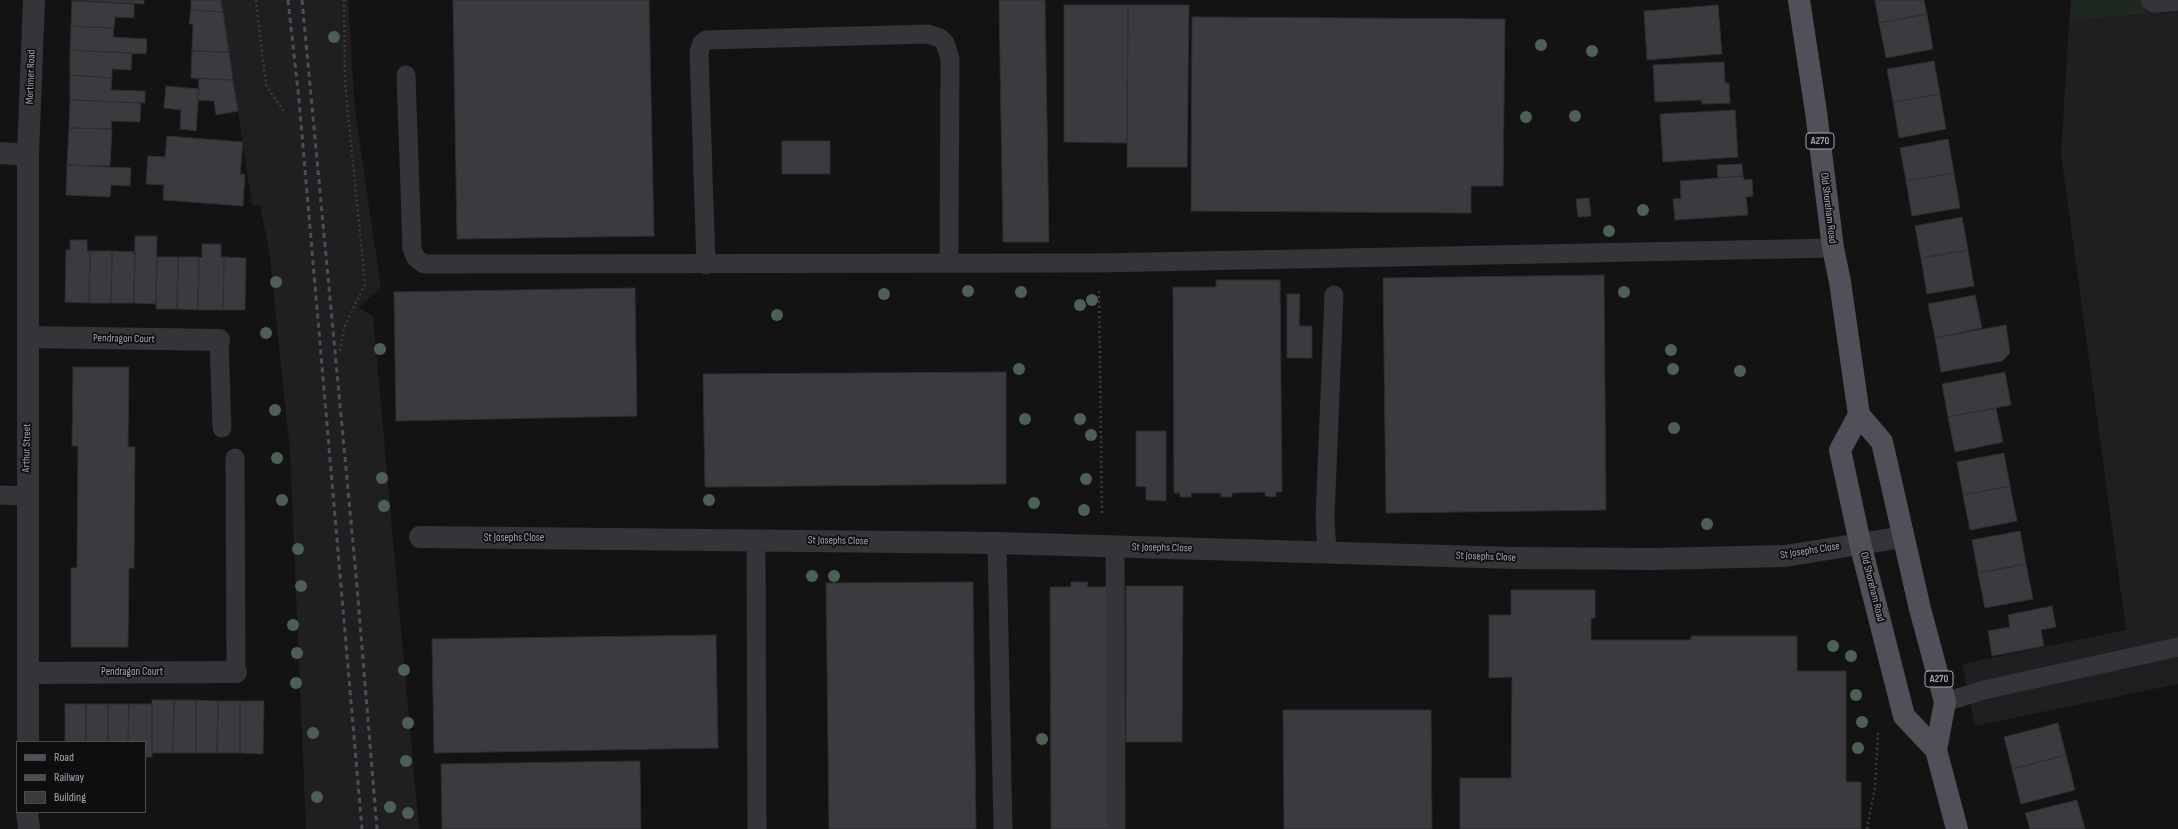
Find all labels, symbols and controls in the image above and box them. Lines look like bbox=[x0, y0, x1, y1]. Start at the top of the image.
street label: Mortimer Road bbox=[23, 50, 39, 104]
road number: A270 bbox=[1806, 133, 1834, 149]
street label: Old Shoreham Road bbox=[1817, 172, 1839, 244]
street label: Pendragon Court bbox=[93, 332, 155, 346]
street label: Arthur Street bbox=[20, 423, 34, 473]
street label: St Josephs Close bbox=[484, 531, 544, 545]
street label: St Josephs Close bbox=[808, 534, 868, 548]
street label: St Josephs Close bbox=[1779, 540, 1841, 562]
street label: St Josephs Close bbox=[1132, 541, 1192, 555]
street label: St Josephs Close bbox=[1456, 549, 1516, 565]
street label: Old Shoreham Road bbox=[1857, 551, 1887, 623]
street label: Pendragon Court bbox=[101, 665, 163, 679]
road number: A270 bbox=[1925, 671, 1953, 687]
legend bbox=[16, 741, 146, 813]
text: Road bbox=[54, 750, 74, 765]
text: Railway bbox=[54, 770, 84, 785]
text: Building bbox=[54, 790, 86, 805]

